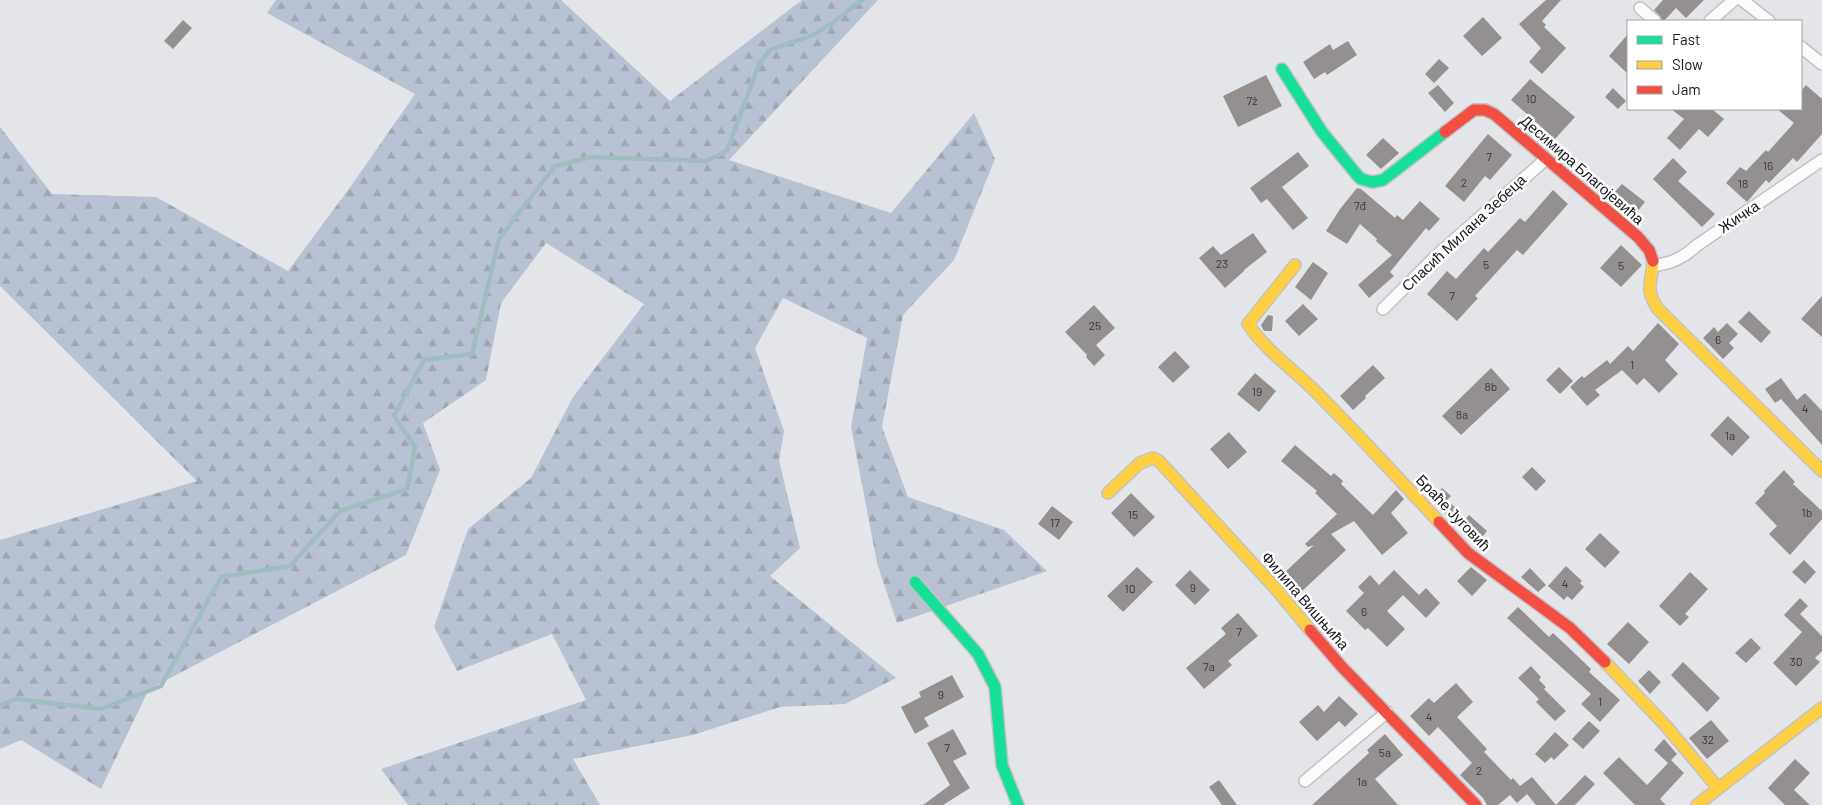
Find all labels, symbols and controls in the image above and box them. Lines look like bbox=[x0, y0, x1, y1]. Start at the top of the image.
legend bbox=[1627, 20, 1802, 110]
text: Fast bbox=[1672, 30, 1700, 48]
text: Slow bbox=[1672, 55, 1703, 73]
text: Jam bbox=[1672, 80, 1701, 98]
house number: 10 bbox=[1526, 91, 1536, 105]
house number: 7ž bbox=[1246, 93, 1258, 107]
street label: Десимира Благојевића bbox=[1517, 111, 1649, 228]
house number: 7 bbox=[1486, 149, 1492, 163]
house number: 16 bbox=[1763, 158, 1773, 172]
street label: Спасић Милана Зебеца bbox=[1398, 170, 1530, 294]
house number: 2 bbox=[1461, 175, 1467, 189]
house number: 18 bbox=[1738, 176, 1748, 190]
street label: Жичка bbox=[1715, 196, 1763, 236]
house number: 7đ bbox=[1354, 198, 1367, 212]
house number: 23 bbox=[1216, 256, 1228, 270]
house number: 5 bbox=[1483, 257, 1489, 271]
house number: 5 bbox=[1618, 258, 1624, 272]
house number: 7 bbox=[1449, 288, 1455, 302]
house number: 25 bbox=[1089, 318, 1101, 332]
house number: 6 bbox=[1715, 332, 1721, 346]
house number: 1 bbox=[1630, 357, 1634, 371]
house number: 8b bbox=[1485, 379, 1497, 393]
house number: 19 bbox=[1252, 384, 1262, 398]
house number: 4 bbox=[1802, 401, 1808, 415]
house number: 8a bbox=[1456, 407, 1468, 421]
house number: 1a bbox=[1725, 428, 1735, 442]
street label: Браће Југовић bbox=[1413, 470, 1495, 554]
house number: 1b bbox=[1802, 505, 1812, 519]
house number: 15 bbox=[1128, 507, 1138, 521]
house number: 17 bbox=[1050, 515, 1060, 529]
street label: Филипа Вишњића bbox=[1258, 548, 1354, 654]
house number: 4 bbox=[1562, 576, 1568, 590]
house number: 9 bbox=[1190, 580, 1196, 594]
house number: 10 bbox=[1125, 581, 1135, 595]
house number: 6 bbox=[1361, 604, 1367, 618]
house number: 7 bbox=[1236, 624, 1242, 638]
house number: 30 bbox=[1790, 654, 1802, 668]
house number: 7a bbox=[1203, 659, 1215, 673]
house number: 9 bbox=[938, 687, 944, 701]
house number: 1 bbox=[1598, 694, 1602, 708]
house number: 4 bbox=[1426, 709, 1432, 723]
house number: 32 bbox=[1702, 732, 1714, 746]
house number: 7 bbox=[944, 740, 950, 754]
house number: 5a bbox=[1379, 745, 1391, 759]
house number: 2 bbox=[1476, 763, 1482, 777]
house number: 1a bbox=[1357, 774, 1367, 788]

